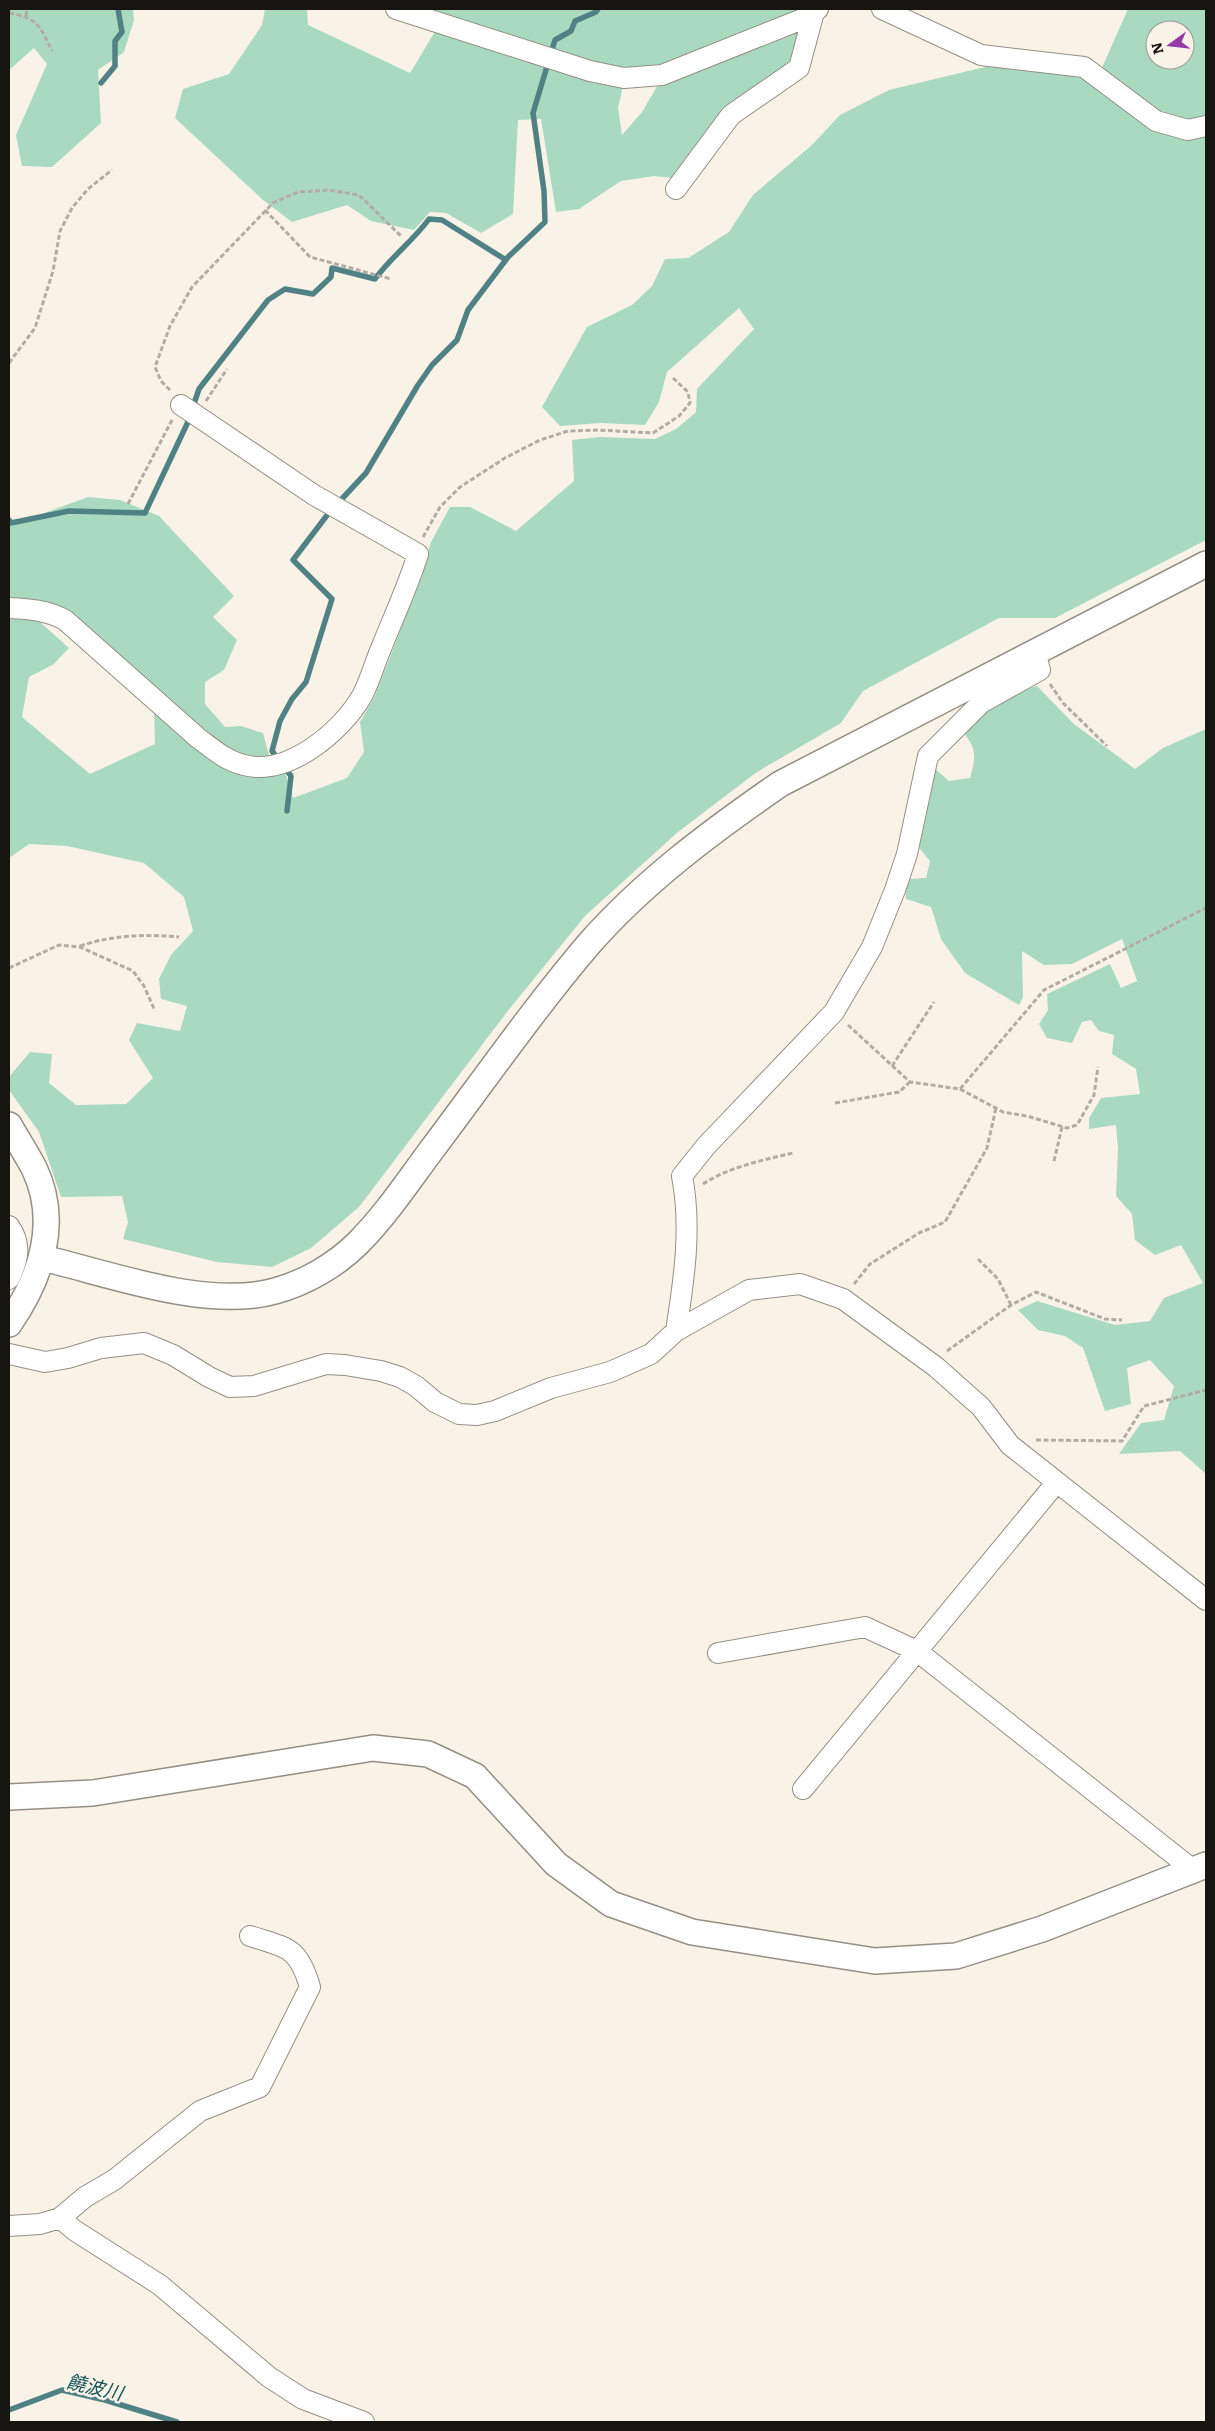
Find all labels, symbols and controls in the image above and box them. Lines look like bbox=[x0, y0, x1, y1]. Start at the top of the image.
north arrow bbox=[1145, 20, 1195, 70]
text: N bbox=[1145, 40, 1168, 57]
water label: 饒波川 bbox=[64, 2366, 128, 2407]

